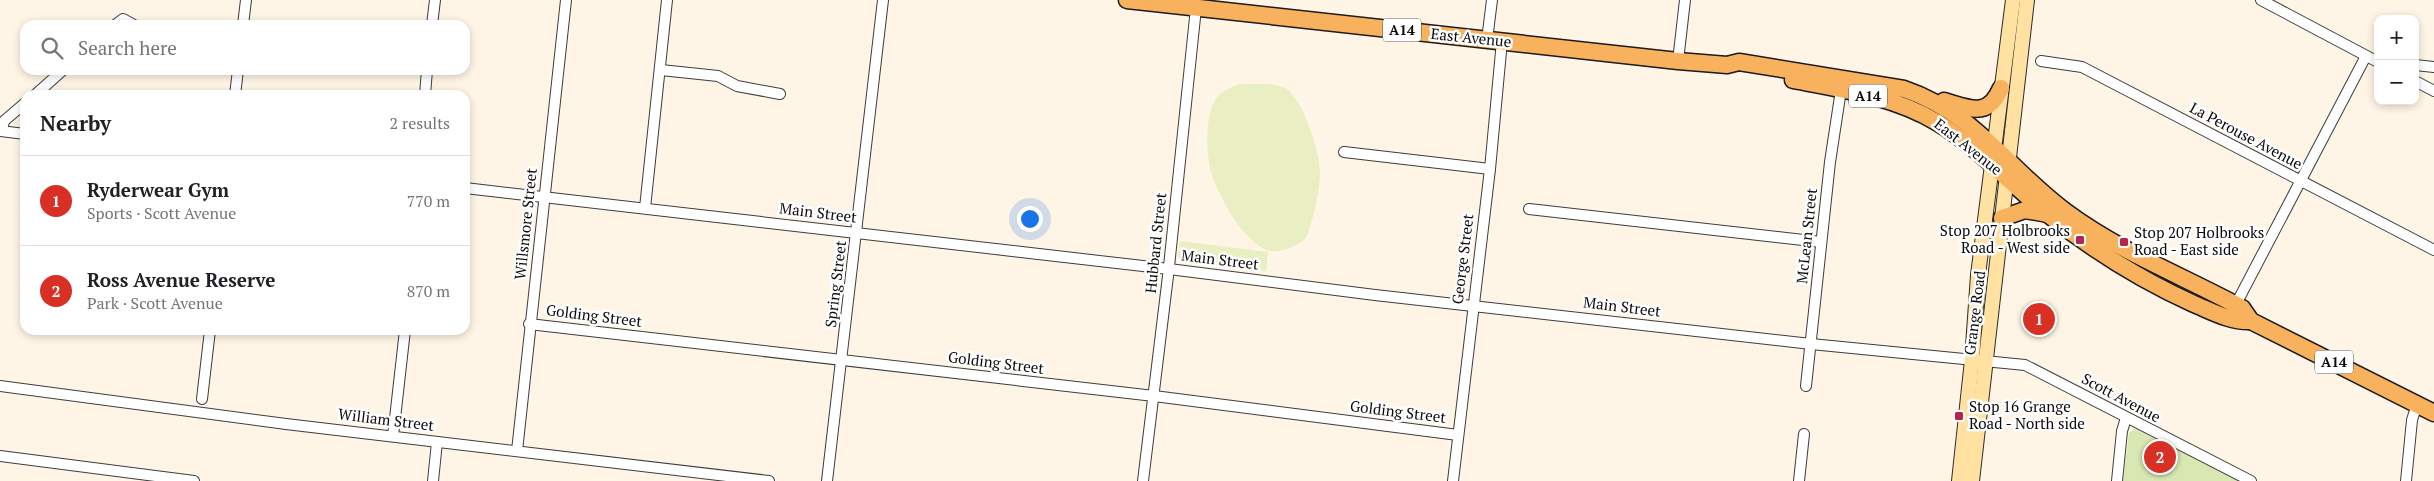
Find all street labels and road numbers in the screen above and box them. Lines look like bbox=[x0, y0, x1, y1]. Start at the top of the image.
road number: A14 bbox=[1383, 18, 1421, 42]
street label: East Avenue bbox=[1430, 23, 1512, 51]
road number: A14 bbox=[1849, 84, 1887, 108]
street label: La Perouse Avenue bbox=[2187, 97, 2306, 173]
street label: East Avenue bbox=[1931, 113, 2007, 179]
street label: Willsmore Street bbox=[509, 167, 541, 281]
street label: McLean Street bbox=[1791, 187, 1821, 285]
street label: Hubbard Street bbox=[1140, 191, 1170, 294]
street label: Main Street bbox=[778, 197, 858, 227]
street label: George Street bbox=[1447, 212, 1478, 305]
street label: Spring Street bbox=[820, 239, 850, 328]
street label: Main Street bbox=[1180, 244, 1260, 274]
street label: Grange Road bbox=[1959, 269, 1989, 356]
street label: Main Street bbox=[1582, 291, 1662, 321]
street label: Golding Street bbox=[545, 299, 644, 331]
street label: Golding Street bbox=[947, 346, 1046, 378]
road number: A14 bbox=[2315, 351, 2353, 374]
street label: Scott Avenue bbox=[2079, 368, 2164, 426]
street label: Golding Street bbox=[1349, 395, 1448, 427]
street label: William Street bbox=[337, 403, 436, 435]

